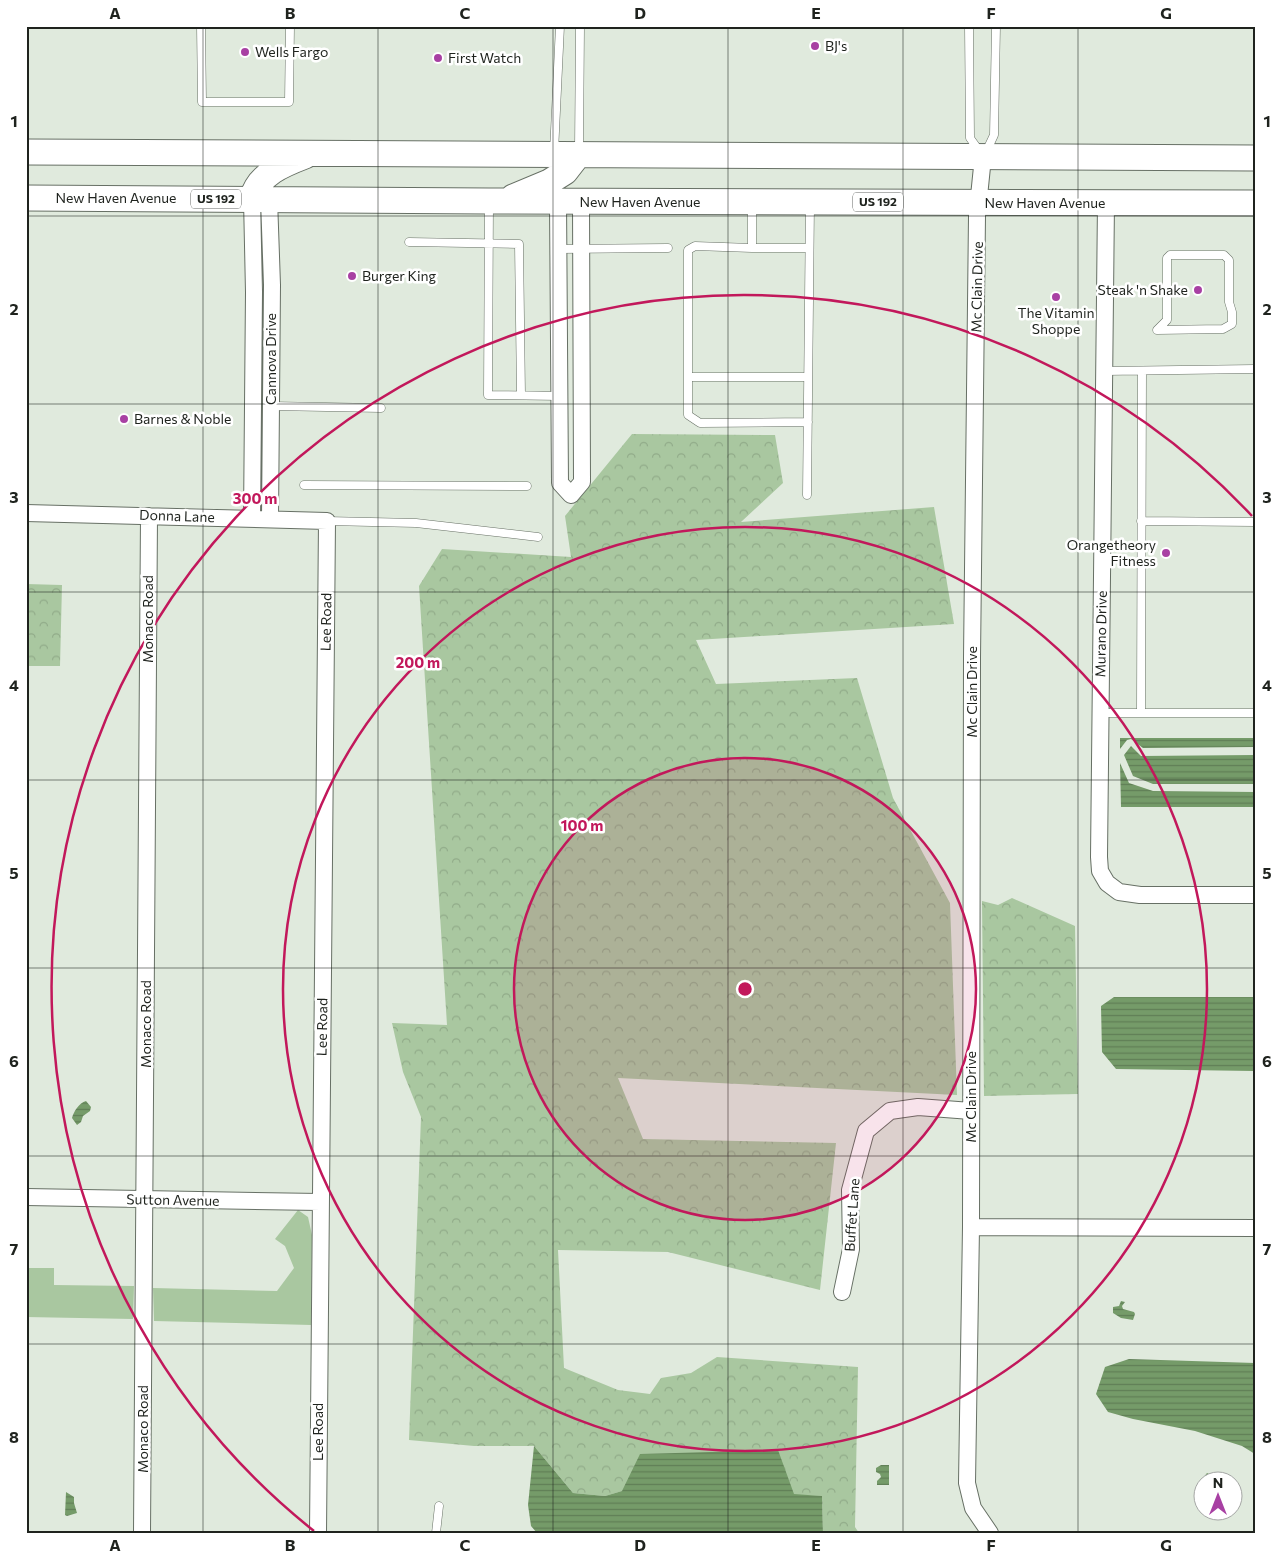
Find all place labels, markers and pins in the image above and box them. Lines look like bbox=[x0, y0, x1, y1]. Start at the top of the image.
place label: BJ's bbox=[825, 37, 847, 54]
marker: BJ's bbox=[809, 40, 821, 52]
place label: Wells Fargo bbox=[255, 43, 328, 60]
marker: Wells Fargo bbox=[239, 46, 251, 58]
place label: First Watch bbox=[448, 49, 521, 66]
marker: First Watch bbox=[432, 52, 444, 64]
place label: Burger King bbox=[362, 267, 437, 284]
marker: Burger King bbox=[346, 270, 358, 282]
place label: Steak 'n Shake bbox=[1098, 281, 1188, 298]
marker: Steak 'n Shake bbox=[1192, 284, 1204, 296]
marker: The Vitamin Shoppe bbox=[1050, 291, 1062, 303]
place label: The Vitamin Shoppe bbox=[1017, 304, 1095, 337]
place label: Barnes & Noble bbox=[134, 410, 232, 427]
marker: Barnes & Noble bbox=[118, 413, 130, 425]
place label: Orangetheory Fitness bbox=[1067, 536, 1156, 569]
marker: Orangetheory Fitness bbox=[1160, 547, 1172, 559]
centre of rings bbox=[736, 980, 754, 998]

